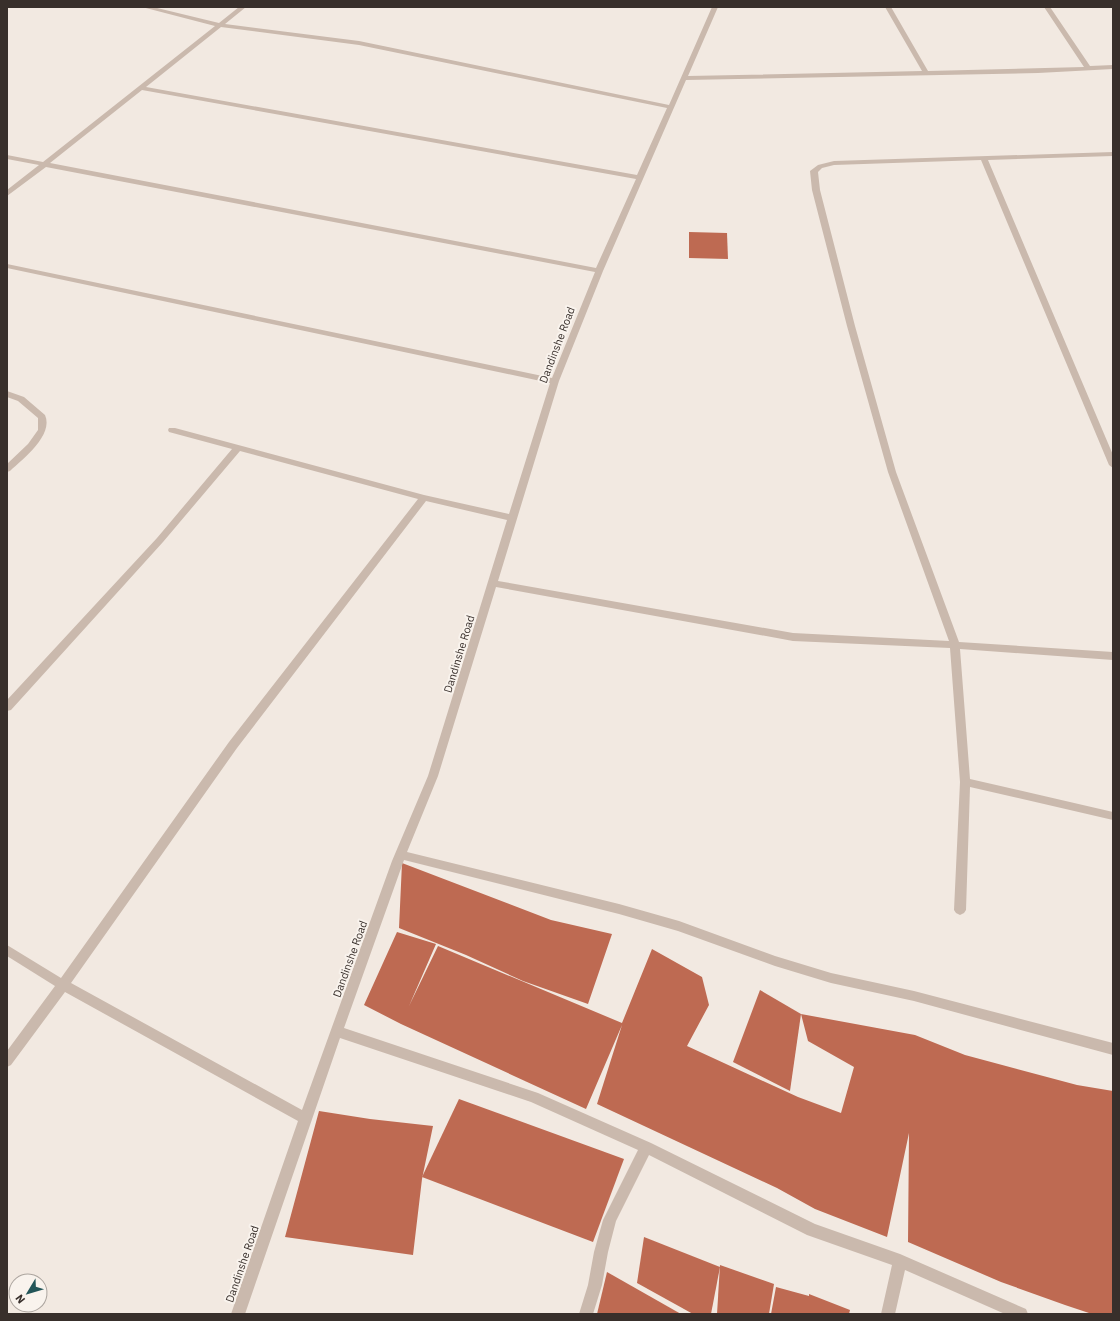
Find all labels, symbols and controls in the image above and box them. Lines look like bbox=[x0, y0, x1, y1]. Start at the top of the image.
street label: Dandinshe Road bbox=[536, 305, 578, 385]
street label: Dandinshe Road bbox=[441, 613, 477, 695]
street label: Dandinshe Road bbox=[330, 919, 370, 999]
street label: Dandinshe Road bbox=[222, 1224, 262, 1304]
north arrow bbox=[8, 1273, 48, 1313]
text: N bbox=[12, 1292, 28, 1307]

